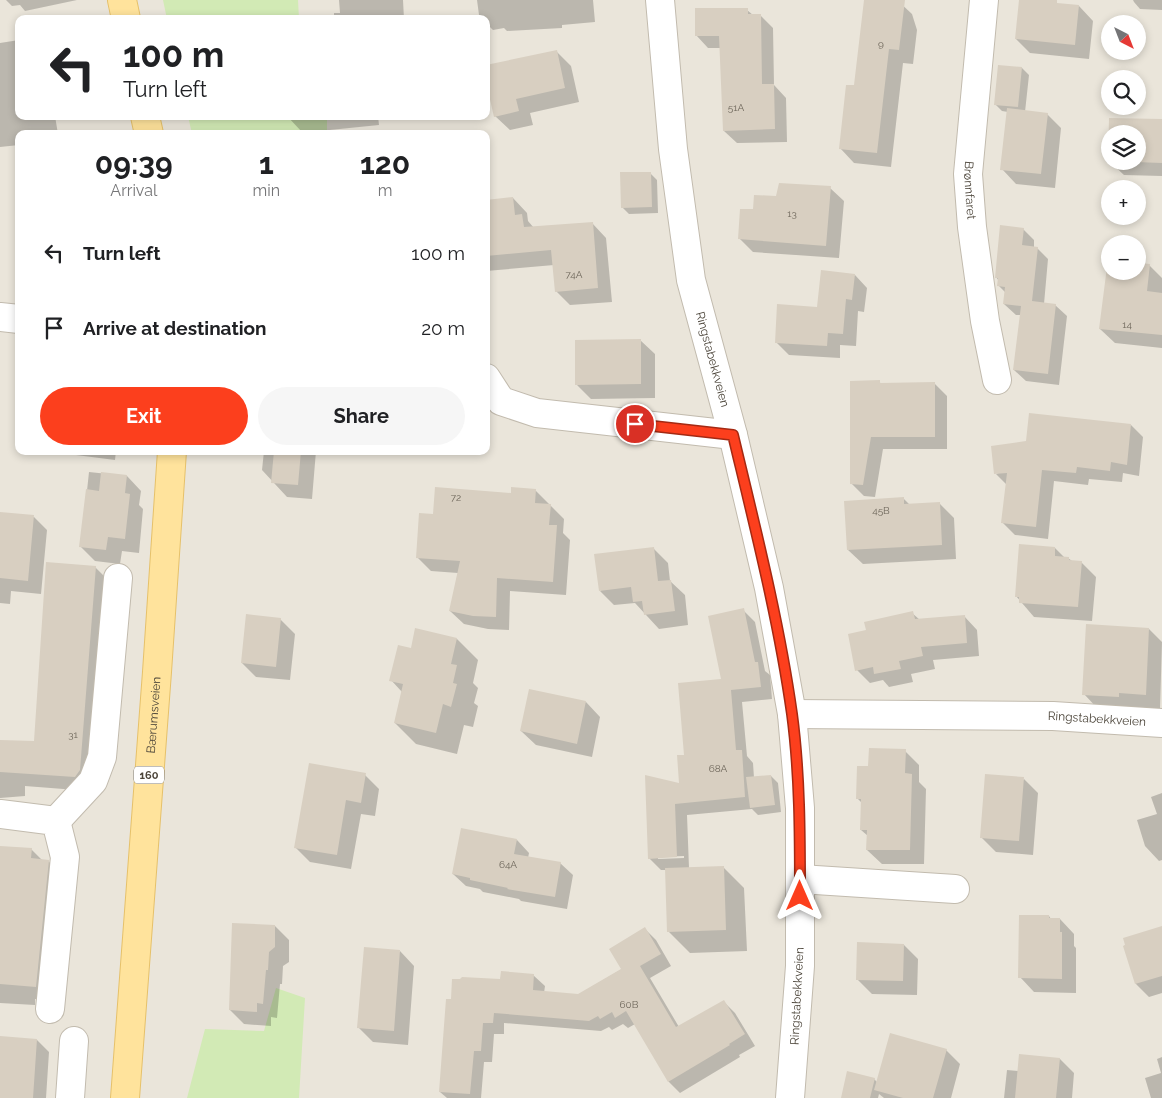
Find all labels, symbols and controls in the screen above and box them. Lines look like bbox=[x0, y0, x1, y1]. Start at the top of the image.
north arrow bbox=[1101, 15, 1146, 60]
map controls bbox=[1101, 15, 1146, 280]
text: 100 m bbox=[123, 34, 224, 75]
icon: left bbox=[40, 35, 105, 100]
house number: 9 bbox=[878, 38, 884, 49]
button: search bbox=[1101, 70, 1146, 115]
text: Turn left bbox=[123, 76, 207, 102]
house number: 51A bbox=[728, 102, 744, 113]
button: layers bbox=[1101, 125, 1146, 170]
text: 09:39 bbox=[95, 146, 173, 181]
text: 1 bbox=[259, 146, 274, 181]
text: 120 bbox=[360, 146, 410, 181]
street label: Brønnfaret bbox=[961, 160, 978, 220]
button: + bbox=[1101, 180, 1146, 225]
text: Arrival bbox=[110, 181, 157, 200]
text: min bbox=[253, 181, 280, 200]
text: m bbox=[378, 181, 392, 200]
house number: 13 bbox=[787, 208, 797, 219]
button: − bbox=[1101, 235, 1146, 280]
icon: left bbox=[40, 239, 68, 267]
text: Turn left bbox=[83, 242, 160, 264]
text: 100 m bbox=[411, 242, 465, 264]
house number: 74A bbox=[565, 269, 583, 280]
street label: Ringstabekkveien bbox=[693, 310, 732, 409]
icon: arrive bbox=[40, 314, 68, 342]
text: Arrive at destination bbox=[83, 317, 267, 339]
text: 20 m bbox=[421, 317, 465, 339]
house number: 14 bbox=[1122, 319, 1132, 330]
button: Exit bbox=[40, 387, 248, 445]
button: Share bbox=[258, 387, 465, 445]
pin bbox=[614, 403, 656, 445]
icon: arrive bbox=[621, 410, 649, 438]
house number: 72 bbox=[451, 492, 461, 503]
house number: 45B bbox=[872, 505, 890, 516]
street label: Bærumsveien bbox=[144, 676, 164, 754]
street label: Ringstabekkveien bbox=[1048, 709, 1146, 729]
house number: 31 bbox=[68, 729, 79, 740]
house number: 68A bbox=[709, 763, 728, 774]
road number: 160 bbox=[134, 766, 164, 784]
house number: 64A bbox=[499, 859, 517, 870]
position arrow bbox=[773, 869, 825, 921]
street label: Ringstabekkveien bbox=[787, 947, 807, 1045]
house number: 60B bbox=[620, 999, 639, 1010]

